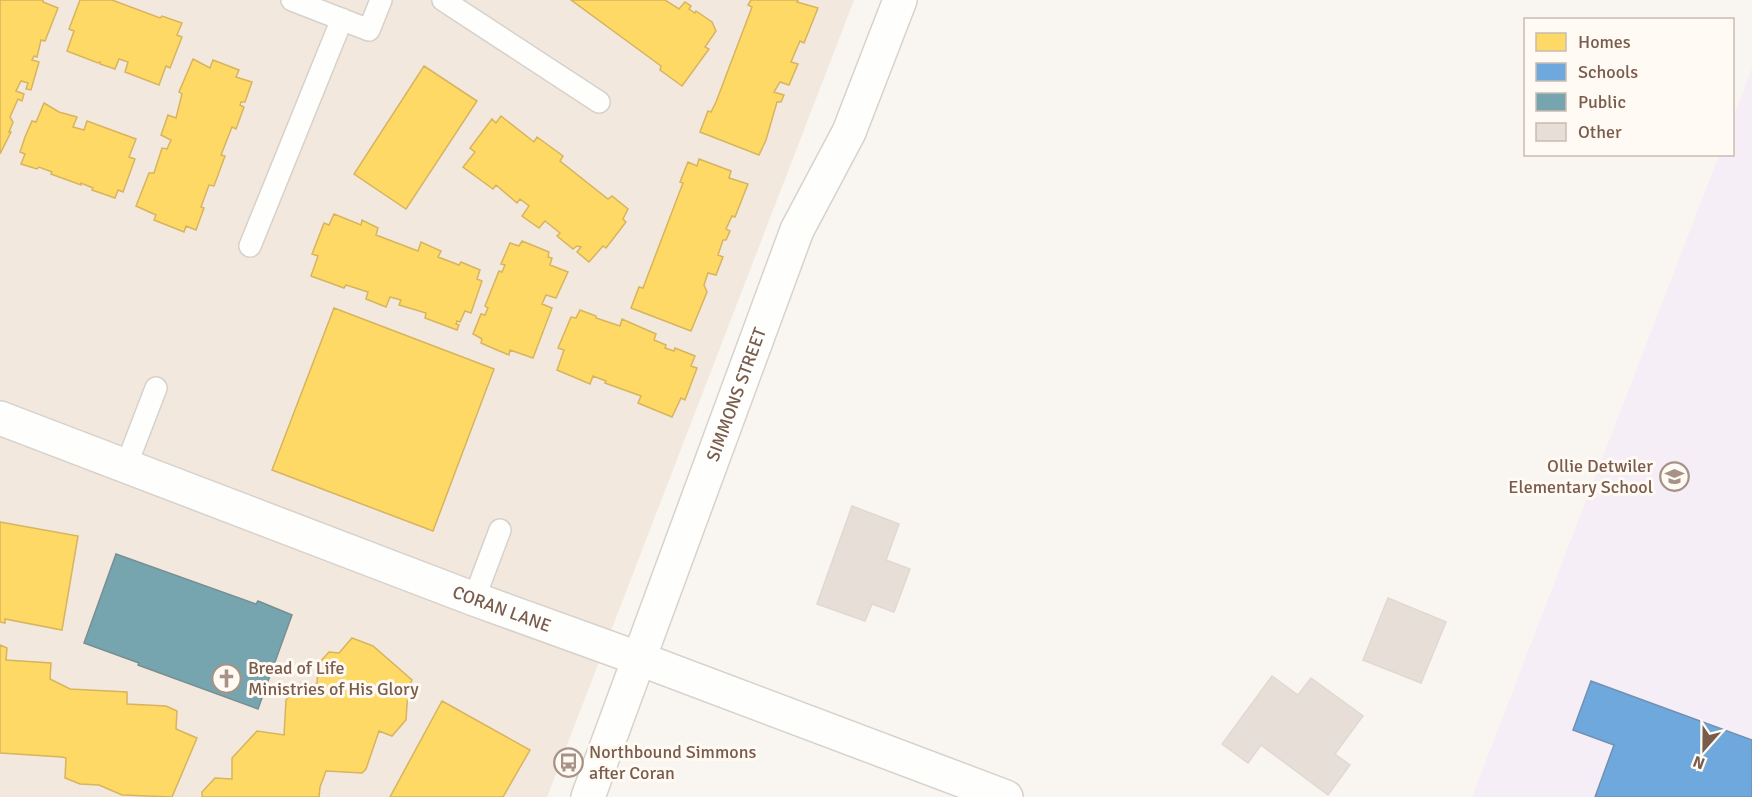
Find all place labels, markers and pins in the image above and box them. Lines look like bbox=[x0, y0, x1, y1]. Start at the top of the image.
place label: Ollie Detwiler Elementary School bbox=[1508, 455, 1653, 498]
school or university icon: Ollie Detwiler Elementary School bbox=[1658, 460, 1690, 492]
place label: Bread of Life Ministries of His Glory bbox=[248, 657, 419, 700]
church icon: Bread of Life Ministries of His Glory bbox=[211, 662, 243, 694]
place label: Northbound Simmons after Coran bbox=[589, 741, 756, 784]
bus stop icon: Northbound Simmons after Coran bbox=[552, 746, 584, 778]

